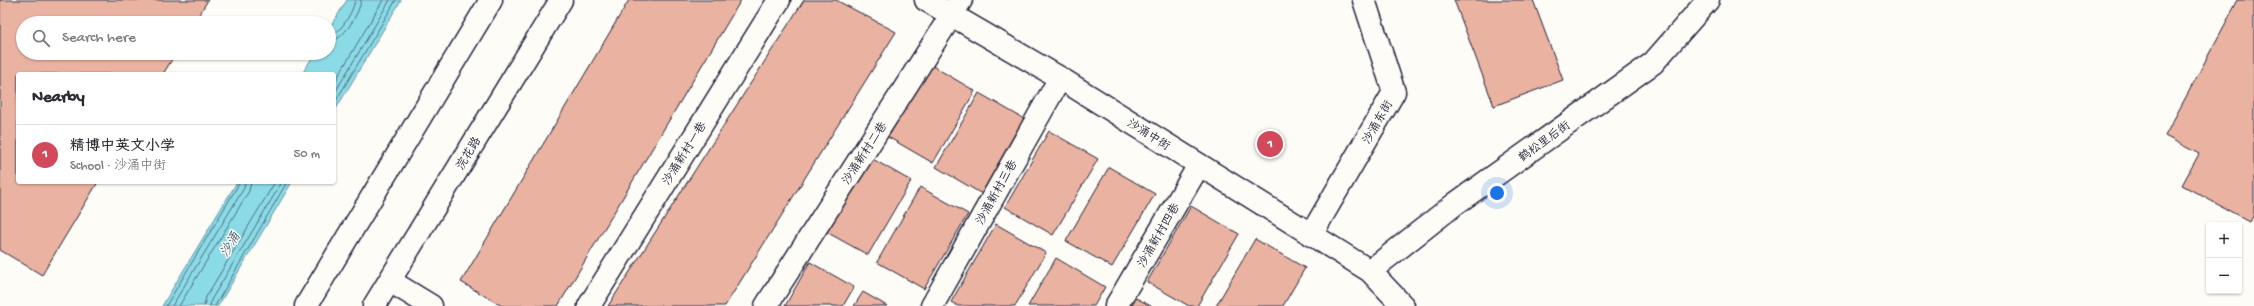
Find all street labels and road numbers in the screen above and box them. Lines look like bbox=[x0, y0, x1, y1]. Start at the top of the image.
street label: 沙涌东街 bbox=[1360, 98, 1397, 147]
street label: 沙涌中街 bbox=[1124, 116, 1173, 154]
street label: 鹤松里后街 bbox=[1516, 118, 1574, 166]
street label: 沙涌新村一巷 bbox=[659, 119, 711, 188]
street label: 沙涌新村二巷 bbox=[839, 119, 891, 188]
street label: 浣花路 bbox=[454, 134, 485, 173]
street label: 沙涌新村三巷 bbox=[972, 157, 1021, 228]
street label: 沙涌新村四巷 bbox=[1134, 200, 1184, 271]

